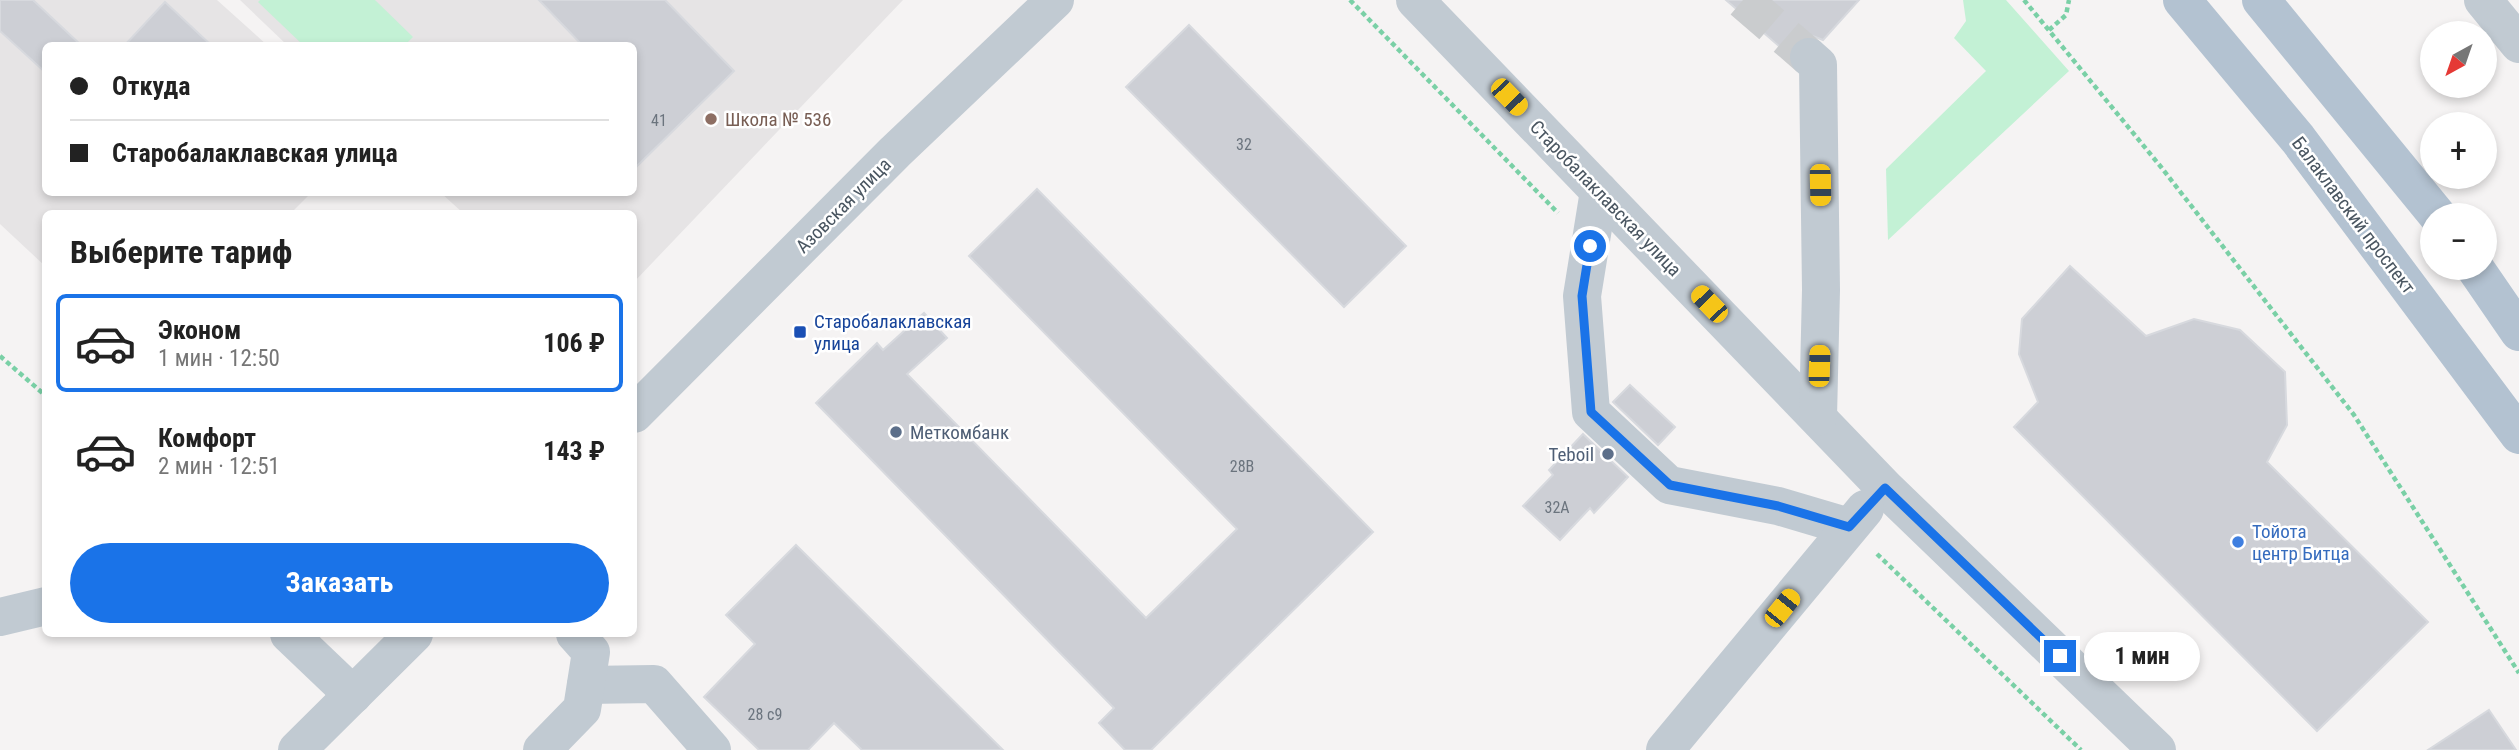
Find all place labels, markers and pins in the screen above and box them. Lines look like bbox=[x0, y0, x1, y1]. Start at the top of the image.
place label: Школа № 536 bbox=[725, 108, 831, 131]
marker: Школа № 536 bbox=[703, 111, 719, 127]
place label: Старобалаклавская улица bbox=[814, 310, 971, 355]
marker: Старобалаклавская улица bbox=[792, 324, 808, 340]
place label: Меткомбанк bbox=[910, 421, 1009, 444]
marker: Меткомбанк bbox=[888, 424, 904, 440]
place label: Teboil bbox=[1548, 443, 1594, 466]
marker: Teboil bbox=[1600, 446, 1616, 462]
place label: Тойота центр Битца bbox=[2252, 520, 2350, 565]
marker: Тойота центр Битца bbox=[2230, 534, 2246, 550]

